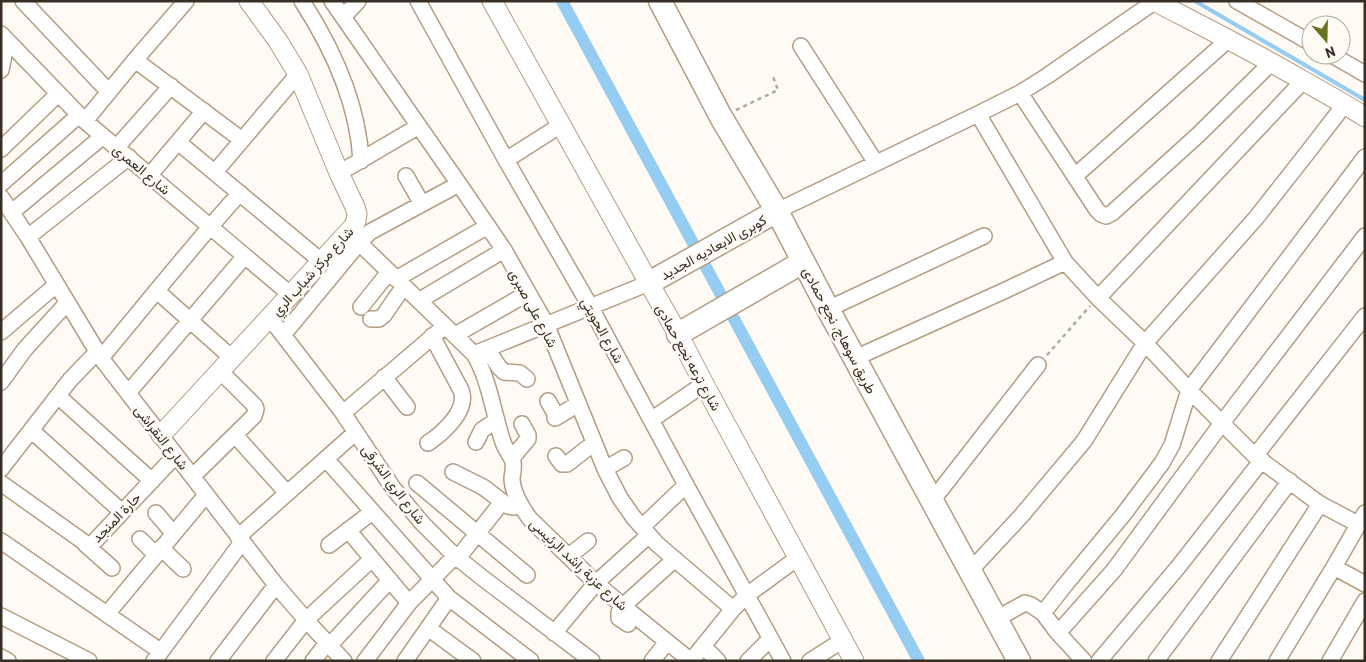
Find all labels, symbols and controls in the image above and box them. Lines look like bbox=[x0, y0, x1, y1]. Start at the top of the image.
north arrow bbox=[1301, 15, 1351, 65]
text: N bbox=[1323, 43, 1338, 62]
street label: شارع العمرى bbox=[108, 140, 174, 200]
street label: كوبرى الابعاديه الجديد bbox=[657, 211, 770, 284]
street label: شارع مركز شباب الري bbox=[268, 223, 359, 322]
street label: طريق سوهاج, نجع حمادى bbox=[797, 264, 881, 398]
street label: شارع على صبرى bbox=[504, 266, 562, 352]
street label: شارع الحويتي bbox=[574, 294, 628, 368]
street label: شارع ترعه نجع حمادى bbox=[650, 301, 725, 415]
street label: شارع النقراشى bbox=[129, 401, 193, 475]
street label: شارع الري الشرقى bbox=[355, 441, 429, 530]
street label: حارة المنجد bbox=[88, 488, 145, 546]
street label: شارع عزبة راشد الرئيسى bbox=[524, 514, 632, 616]

